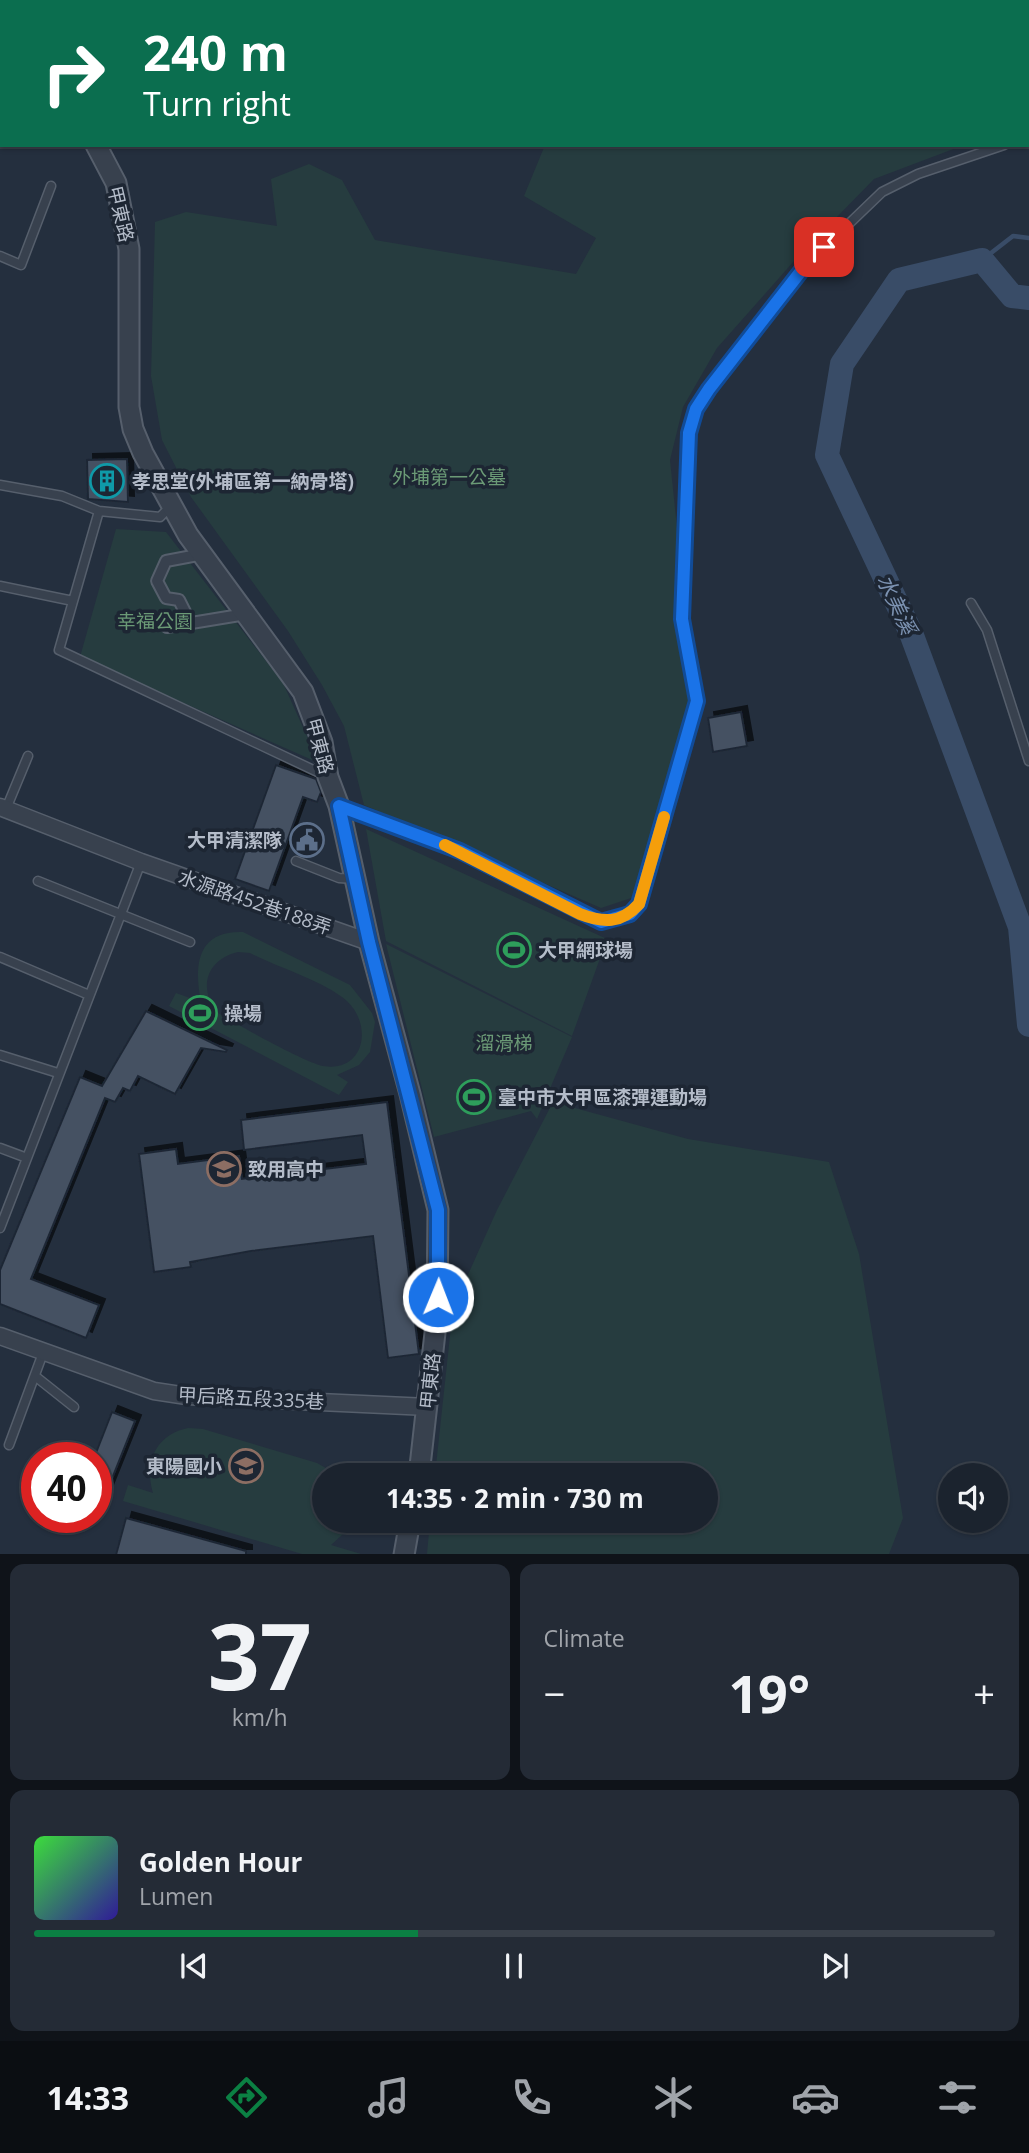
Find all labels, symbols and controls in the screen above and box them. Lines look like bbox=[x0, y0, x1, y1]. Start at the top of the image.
text: 240 m bbox=[143, 19, 288, 85]
icon: right bbox=[28, 28, 119, 119]
text: Turn right bbox=[143, 82, 291, 125]
street label: 甲東路 bbox=[102, 183, 140, 245]
pin bbox=[794, 217, 854, 277]
icon: arrive bbox=[805, 228, 843, 266]
building icon: 孝思堂(外埔區第一納骨塔) bbox=[88, 462, 126, 500]
park label: 外埔第一公墓 bbox=[392, 464, 506, 490]
place label: 孝思堂(外埔區第一納骨塔) bbox=[132, 468, 354, 494]
water label: 水美溪 bbox=[871, 570, 924, 641]
park label: 幸福公園 bbox=[117, 608, 193, 634]
street label: 甲東路 bbox=[300, 715, 340, 777]
public building icon: 大甲清潔隊 bbox=[288, 821, 326, 859]
place label: 大甲清潔隊 bbox=[187, 827, 282, 853]
street label: 水源路452巷188弄 bbox=[175, 864, 335, 940]
sports icon: 大甲網球場 bbox=[495, 931, 533, 969]
place label: 大甲網球場 bbox=[538, 937, 633, 963]
sports icon: 操場 bbox=[181, 994, 219, 1032]
place label: 操場 bbox=[224, 1000, 262, 1026]
park label: 溜滑梯 bbox=[475, 1030, 533, 1056]
sports icon: 臺中市大甲區漆彈運動場 bbox=[455, 1078, 493, 1116]
place label: 臺中市大甲區漆彈運動場 bbox=[498, 1084, 707, 1110]
school or university icon: 致用高中 bbox=[205, 1150, 243, 1188]
place label: 致用高中 bbox=[248, 1156, 324, 1182]
position arrow bbox=[401, 1260, 475, 1334]
street label: 甲東路 bbox=[414, 1351, 446, 1411]
street label: 甲后路五段335巷 bbox=[177, 1381, 325, 1415]
speed limit sign: 40 bbox=[21, 1442, 112, 1533]
school or university icon: 東陽國小 bbox=[227, 1447, 265, 1485]
place label: 東陽國小 bbox=[146, 1453, 222, 1479]
map controls bbox=[938, 1463, 1008, 1533]
button: sound bbox=[938, 1463, 1008, 1533]
text: 14:35 · 2 min · 730 m bbox=[386, 1480, 644, 1516]
text: 37 bbox=[208, 1593, 312, 1717]
text: Climate bbox=[544, 1622, 625, 1654]
text: 19° bbox=[728, 1657, 810, 1728]
text: − bbox=[544, 1667, 565, 1719]
text: + bbox=[973, 1667, 995, 1719]
text: km/h bbox=[232, 1701, 288, 1733]
text: Golden Hour bbox=[139, 1844, 302, 1880]
text: Lumen bbox=[139, 1880, 213, 1912]
icon: previous bbox=[175, 1947, 213, 1985]
icon: pause bbox=[495, 1947, 533, 1985]
icon: next bbox=[816, 1947, 854, 1985]
icon: directions bbox=[222, 2073, 271, 2122]
icon: music bbox=[364, 2073, 413, 2122]
icon: phone bbox=[507, 2073, 556, 2122]
icon: climate bbox=[649, 2073, 698, 2122]
icon: car bbox=[791, 2073, 840, 2122]
icon: filters bbox=[933, 2073, 982, 2122]
text: 14:33 bbox=[47, 2076, 129, 2119]

